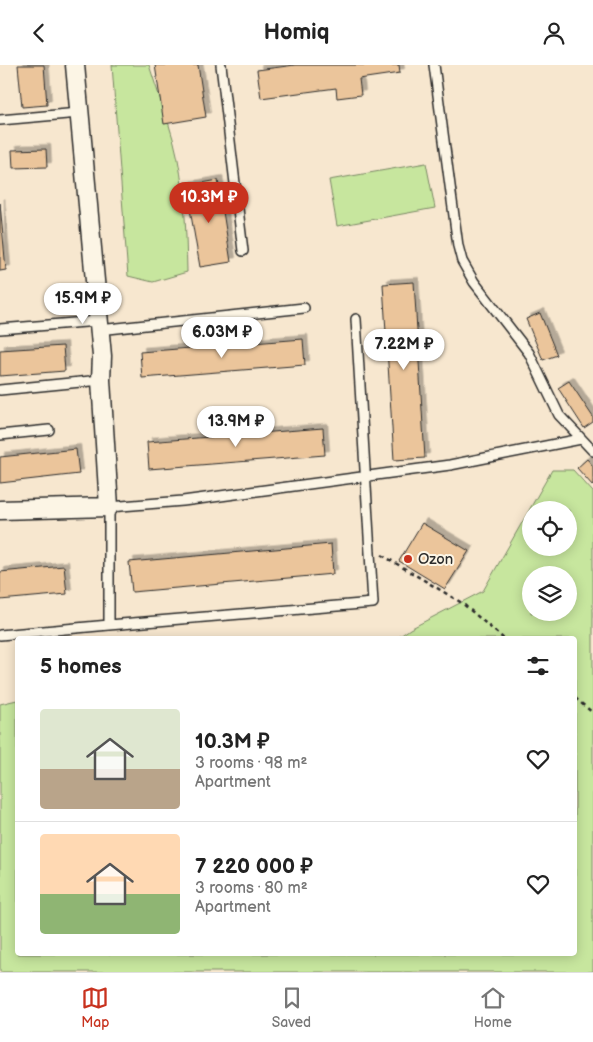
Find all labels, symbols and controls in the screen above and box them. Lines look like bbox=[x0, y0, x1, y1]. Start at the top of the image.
icon: back bbox=[25, 19, 53, 47]
text: Homiq bbox=[264, 19, 329, 46]
icon: person bbox=[540, 19, 568, 47]
pin: 10.3M ₽ bbox=[163, 181, 255, 224]
text: 10.3M ₽ bbox=[181, 188, 238, 207]
pin: 15.9M ₽ bbox=[37, 283, 129, 325]
text: 15.9M ₽ bbox=[55, 289, 111, 308]
pin: 6.03M ₽ bbox=[176, 317, 268, 359]
text: 6.03M ₽ bbox=[192, 323, 252, 342]
pin: 7.22M ₽ bbox=[358, 329, 450, 371]
text: 7.22M ₽ bbox=[375, 335, 433, 354]
pin: 13.9M ₽ bbox=[190, 405, 282, 448]
text: 13.9M ₽ bbox=[208, 412, 264, 431]
map controls bbox=[522, 501, 577, 621]
button: locate bbox=[522, 501, 577, 556]
place label: Ozon bbox=[418, 550, 453, 569]
marker: Ozon bbox=[402, 553, 414, 565]
button: layers bbox=[522, 566, 577, 621]
icon: filters bbox=[524, 652, 552, 680]
text: 5 homes bbox=[40, 654, 122, 679]
icon: home bbox=[80, 729, 140, 789]
text: 10.3M ₽ bbox=[195, 729, 270, 754]
icon: heart bbox=[524, 745, 552, 773]
text: 3 rooms · 98 m² bbox=[195, 754, 307, 773]
text: Apartment bbox=[195, 773, 271, 792]
icon: home bbox=[80, 854, 140, 914]
text: 7 220 000 ₽ bbox=[195, 854, 313, 879]
icon: heart bbox=[524, 870, 552, 898]
text: 3 rooms · 80 m² bbox=[195, 879, 308, 898]
text: Apartment bbox=[195, 898, 271, 917]
tab: Map bbox=[81, 984, 109, 1031]
tab: Saved bbox=[272, 984, 311, 1031]
tab: Home bbox=[474, 984, 512, 1031]

